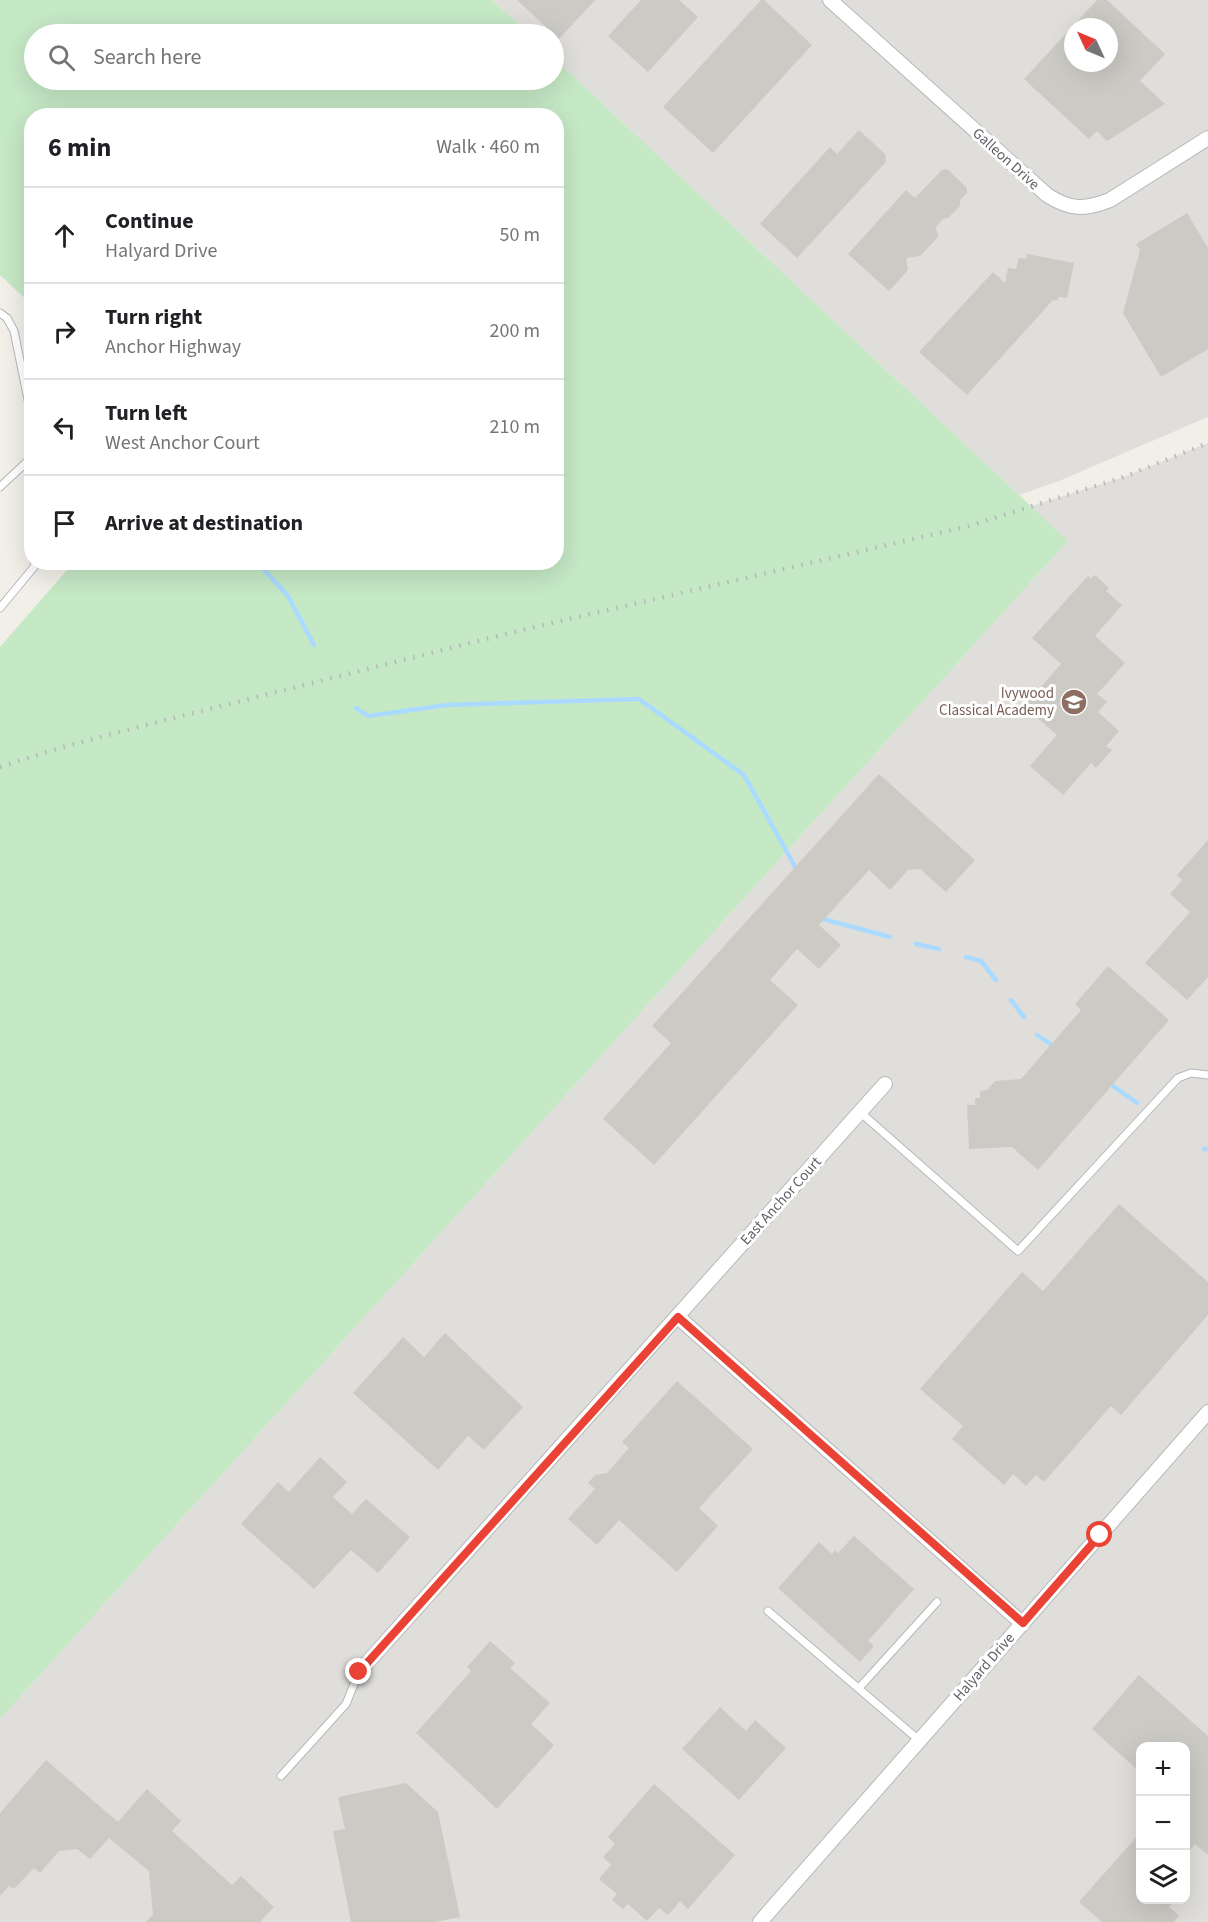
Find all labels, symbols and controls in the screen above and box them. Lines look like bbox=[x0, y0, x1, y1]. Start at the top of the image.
north arrow bbox=[1064, 18, 1118, 72]
search box bbox=[24, 24, 564, 90]
icon: search bbox=[45, 41, 78, 74]
text: Search here bbox=[93, 41, 201, 73]
street label: Galleon Drive bbox=[968, 123, 1044, 195]
text: 6 min bbox=[48, 129, 111, 166]
text: Walk · 460 m bbox=[436, 133, 540, 161]
text: Continue bbox=[105, 205, 194, 237]
icon: ahead bbox=[48, 219, 81, 252]
text: 50 m bbox=[500, 221, 540, 249]
text: Halyard Drive bbox=[105, 237, 217, 265]
text: Turn right bbox=[105, 301, 202, 333]
icon: right bbox=[48, 315, 81, 348]
text: 200 m bbox=[490, 317, 540, 345]
text: Anchor Highway bbox=[105, 333, 241, 361]
text: Turn left bbox=[105, 397, 187, 429]
icon: left bbox=[48, 411, 81, 444]
text: 210 m bbox=[490, 413, 540, 441]
text: West Anchor Court bbox=[105, 429, 260, 457]
icon: arrive bbox=[48, 507, 81, 540]
text: Arrive at destination bbox=[105, 507, 303, 539]
place label: Ivywood Classical Academy bbox=[939, 683, 1054, 721]
school or university icon: Ivywood Classical Academy bbox=[1059, 687, 1089, 717]
street label: East Anchor Court bbox=[736, 1152, 826, 1250]
route start bbox=[1086, 1521, 1112, 1547]
street label: Halyard Drive bbox=[948, 1628, 1020, 1706]
route end bbox=[345, 1658, 371, 1684]
map controls bbox=[1136, 1742, 1190, 1904]
button: + bbox=[1136, 1742, 1190, 1796]
button: − bbox=[1136, 1796, 1190, 1850]
button: layers bbox=[1136, 1850, 1190, 1904]

